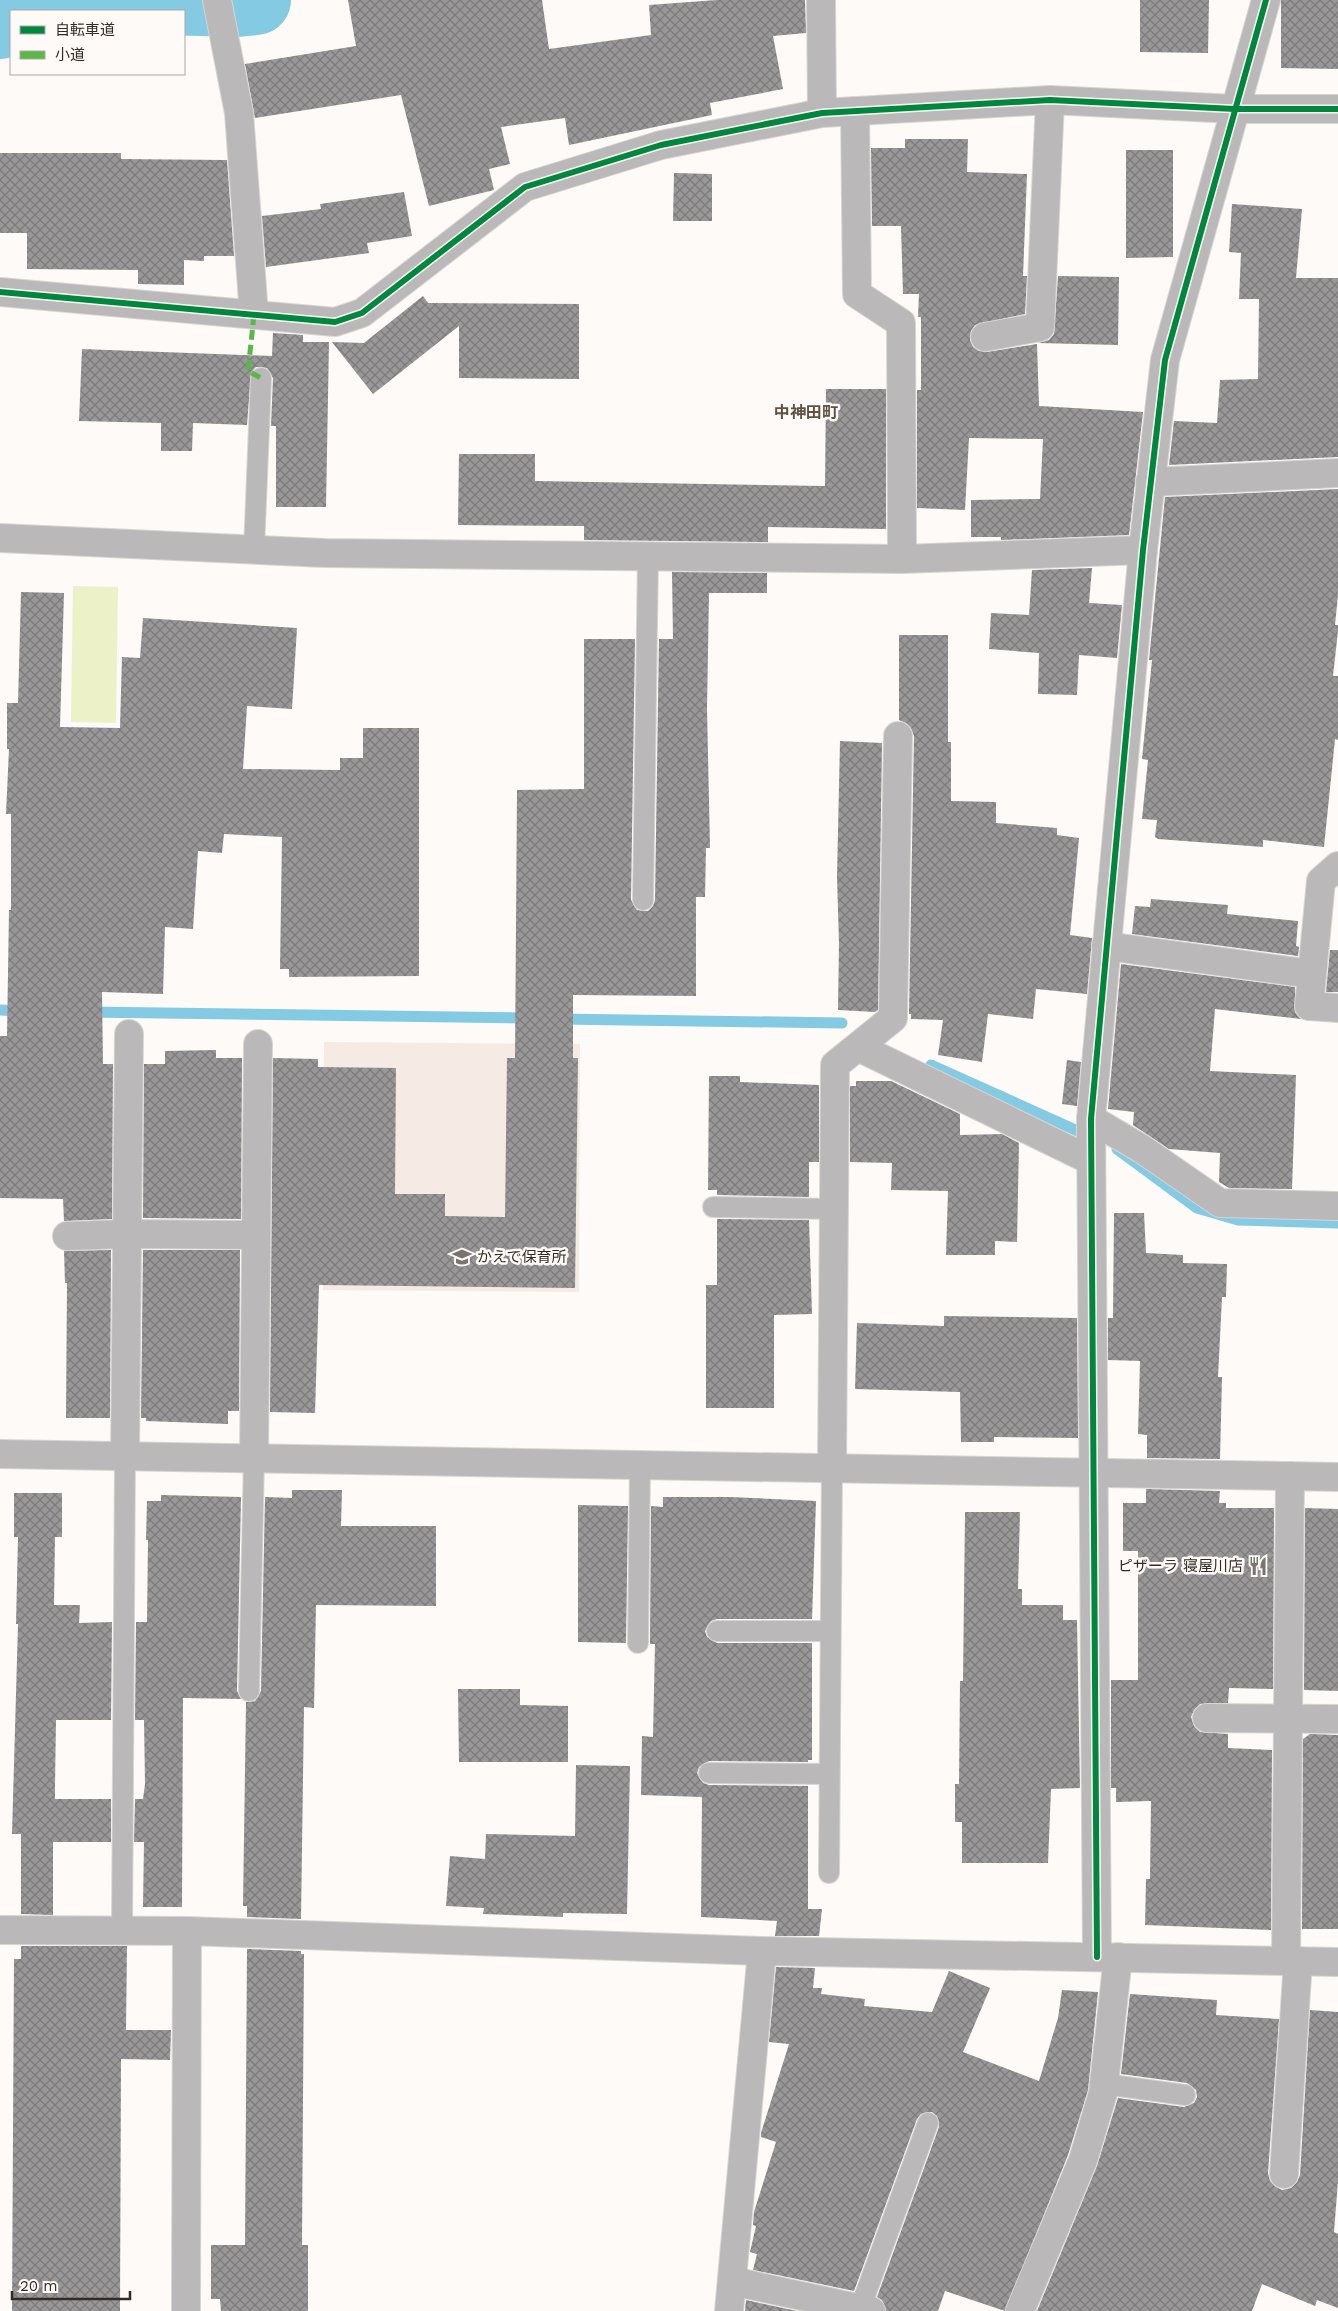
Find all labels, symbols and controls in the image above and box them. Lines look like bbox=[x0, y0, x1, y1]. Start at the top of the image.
legend bbox=[10, 10, 185, 75]
text: 自転車道 bbox=[55, 21, 115, 39]
text: 小道 bbox=[55, 46, 85, 64]
district label: 中神田町 bbox=[774, 403, 838, 422]
school or university icon: かえで保育所 bbox=[451, 1246, 473, 1268]
place label: かえで保育所 bbox=[477, 1248, 567, 1266]
restaurant icon: ピザーラ 寝屋川店 bbox=[1247, 1555, 1269, 1577]
place label: ピザーラ 寝屋川店 bbox=[1118, 1557, 1243, 1575]
scale bar bbox=[12, 2268, 130, 2300]
text: 20 m bbox=[20, 2277, 58, 2295]

